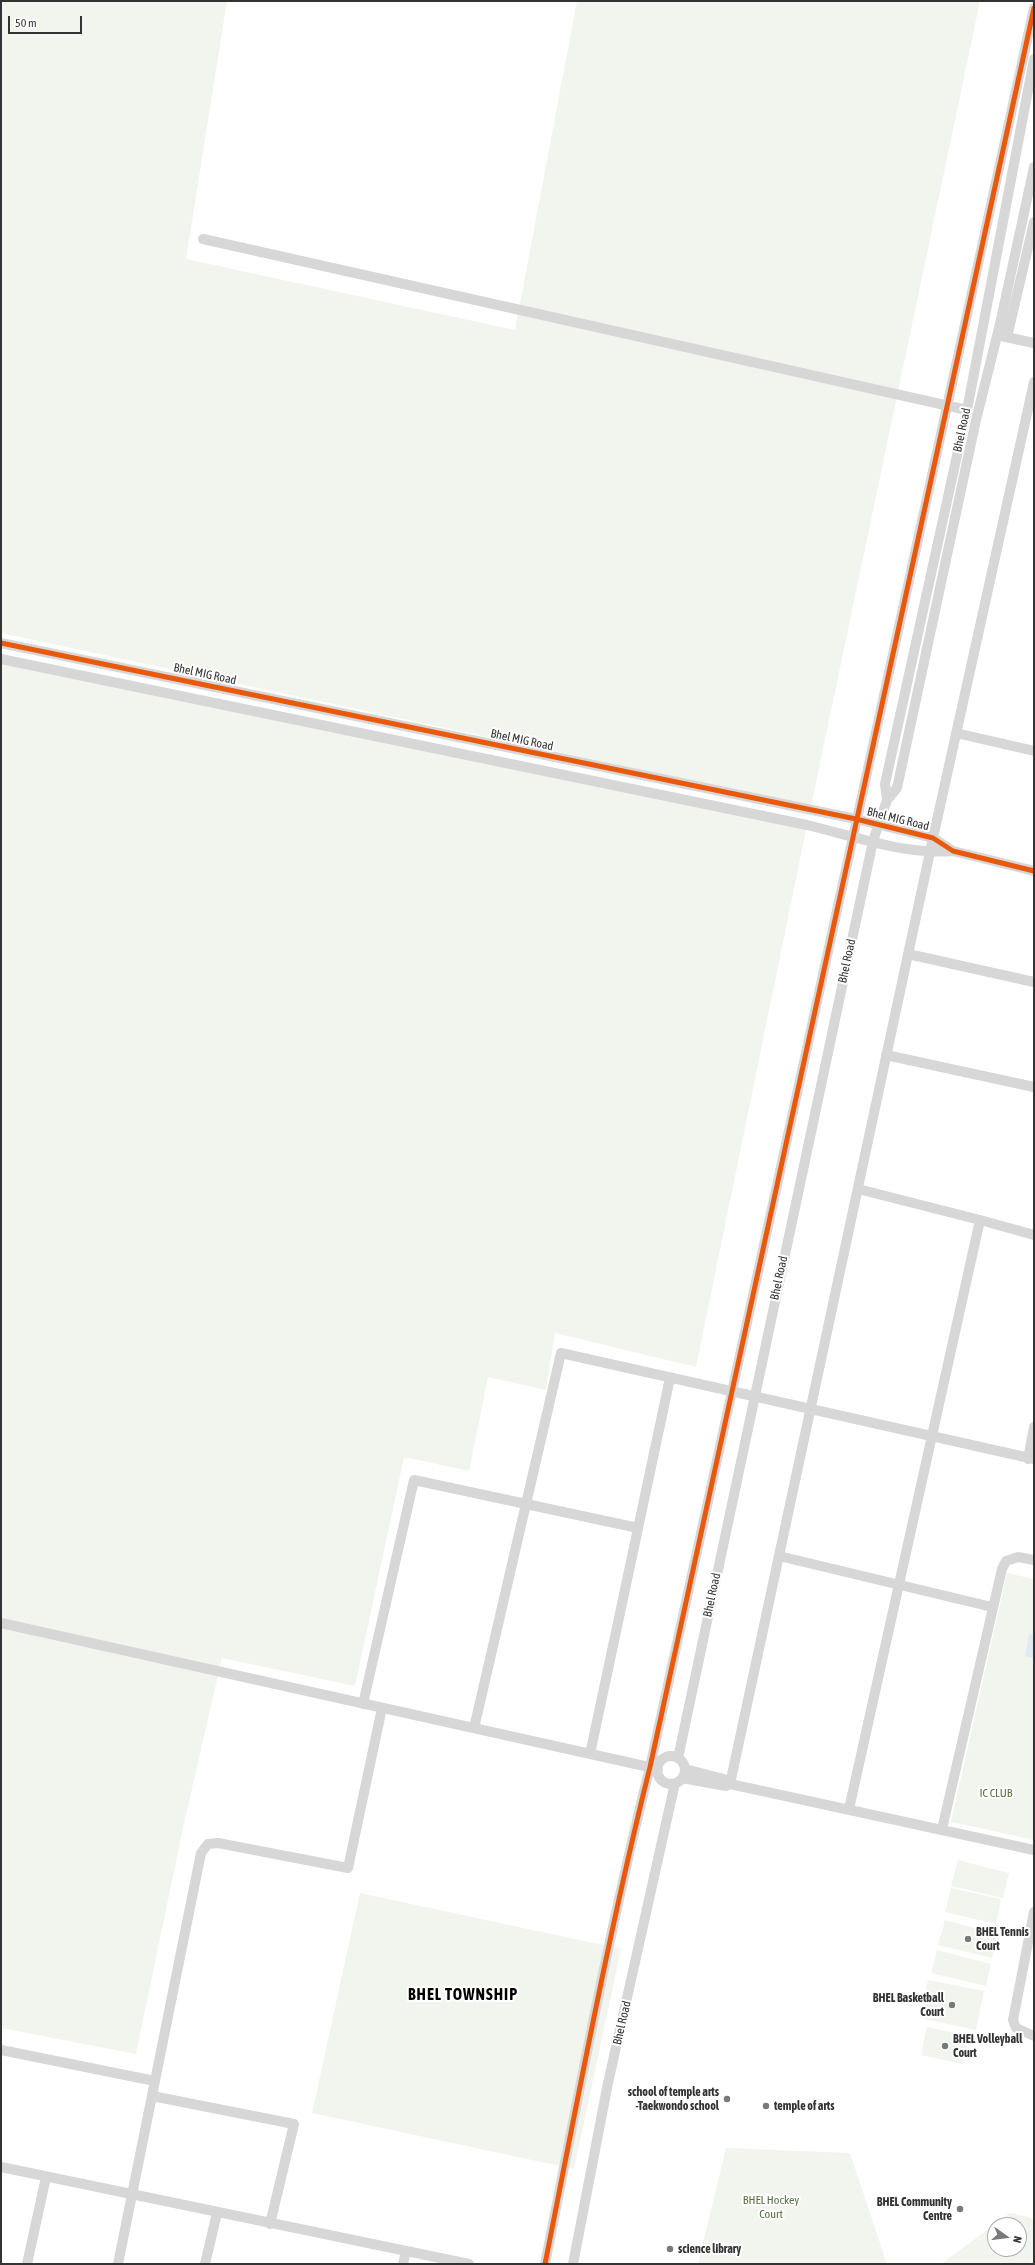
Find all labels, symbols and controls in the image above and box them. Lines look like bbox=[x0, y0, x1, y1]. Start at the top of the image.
scale bar bbox=[10, 8, 84, 34]
text: 50 m bbox=[15, 16, 37, 30]
street label: Bhel Road bbox=[950, 407, 974, 453]
street label: Bhel MIG Road bbox=[172, 660, 238, 688]
street label: Bhel MIG Road bbox=[489, 726, 555, 754]
street label: Bhel MIG Road bbox=[865, 804, 931, 834]
street label: Bhel Road bbox=[835, 938, 859, 984]
street label: Bhel Road bbox=[767, 1255, 791, 1301]
street label: Bhel Road bbox=[700, 1572, 724, 1618]
park label: IC CLUB bbox=[980, 1786, 1012, 1800]
place label: BHEL Tennis Court bbox=[976, 1925, 1029, 1953]
marker: BHEL Tennis Court bbox=[963, 1934, 973, 1944]
district label: BHEL TOWNSHIP bbox=[408, 1985, 518, 2005]
place label: BHEL Basketball Court bbox=[873, 1991, 944, 2019]
street label: Bhel Road bbox=[610, 2000, 634, 2046]
marker: BHEL Basketball Court bbox=[947, 2000, 957, 2010]
place label: BHEL Volleyball Court bbox=[953, 2032, 1022, 2060]
marker: BHEL Volleyball Court bbox=[940, 2041, 950, 2051]
place label: school of temple arts -Taekwondo school bbox=[628, 2085, 719, 2113]
marker: school of temple arts -Taekwondo school bbox=[722, 2094, 732, 2104]
place label: temple of arts bbox=[774, 2099, 835, 2113]
marker: temple of arts bbox=[761, 2101, 771, 2111]
park label: BHEL Hockey Court bbox=[743, 2193, 799, 2221]
place label: BHEL Community Centre bbox=[877, 2195, 952, 2223]
marker: BHEL Community Centre bbox=[955, 2204, 965, 2214]
north arrow bbox=[987, 2217, 1027, 2257]
text: N bbox=[1011, 2235, 1024, 2244]
place label: science library bbox=[678, 2242, 741, 2256]
marker: science library bbox=[665, 2244, 675, 2254]

